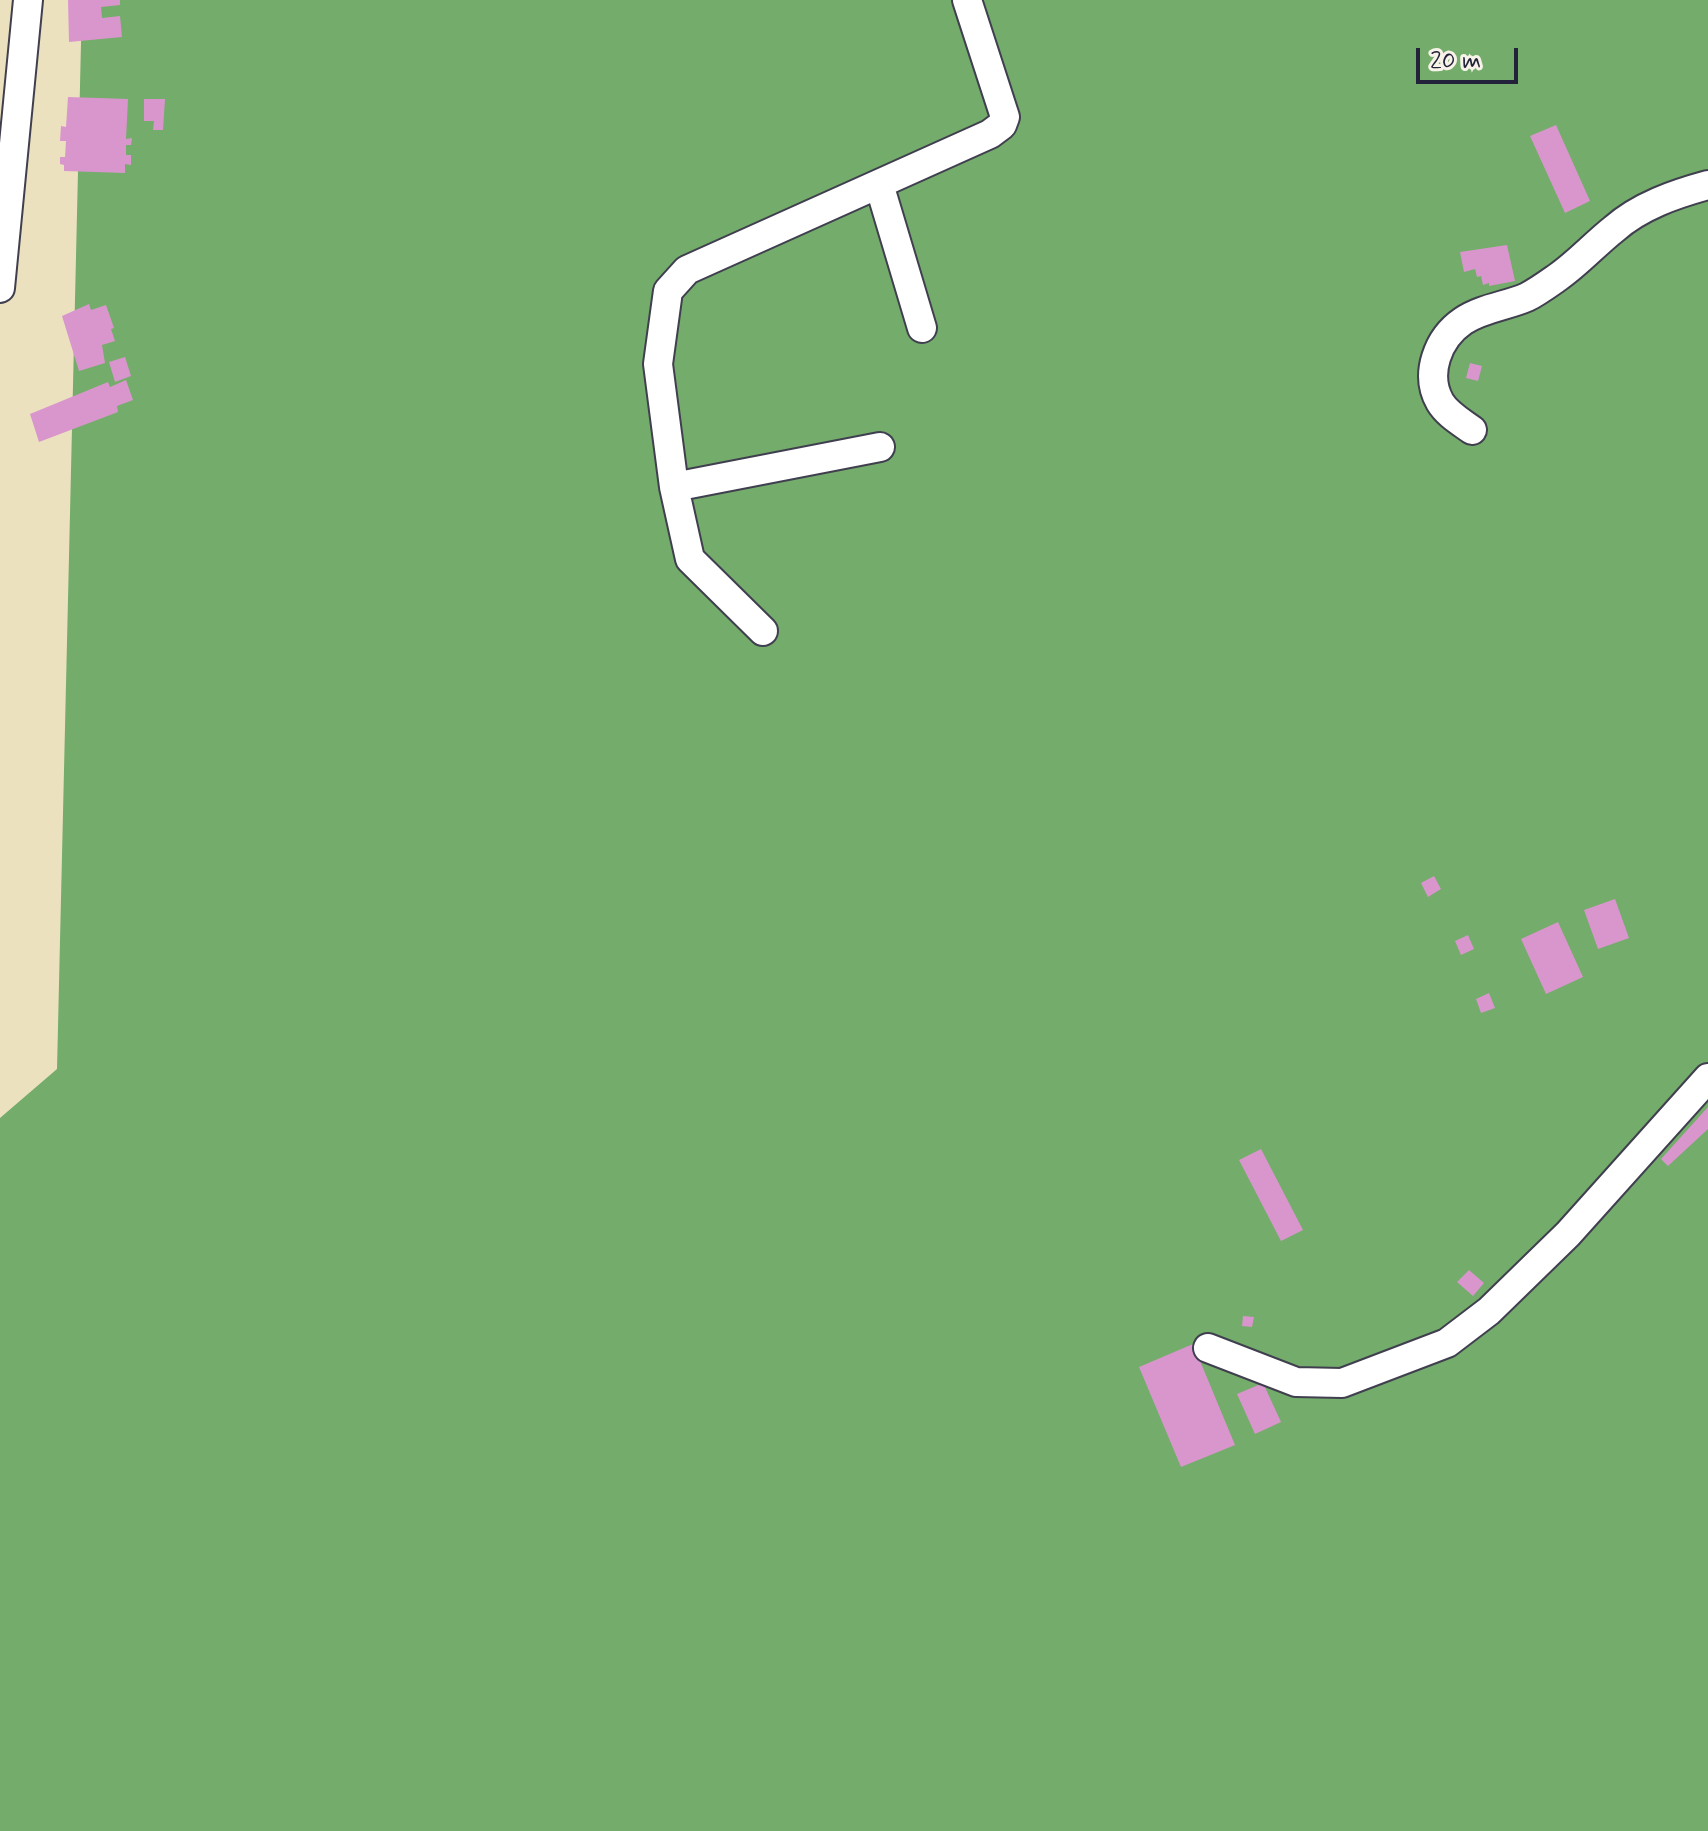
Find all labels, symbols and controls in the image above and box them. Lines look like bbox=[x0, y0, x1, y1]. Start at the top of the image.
scale bar bbox=[1420, 32, 1522, 82]
text: 20 m bbox=[1430, 46, 1481, 77]

